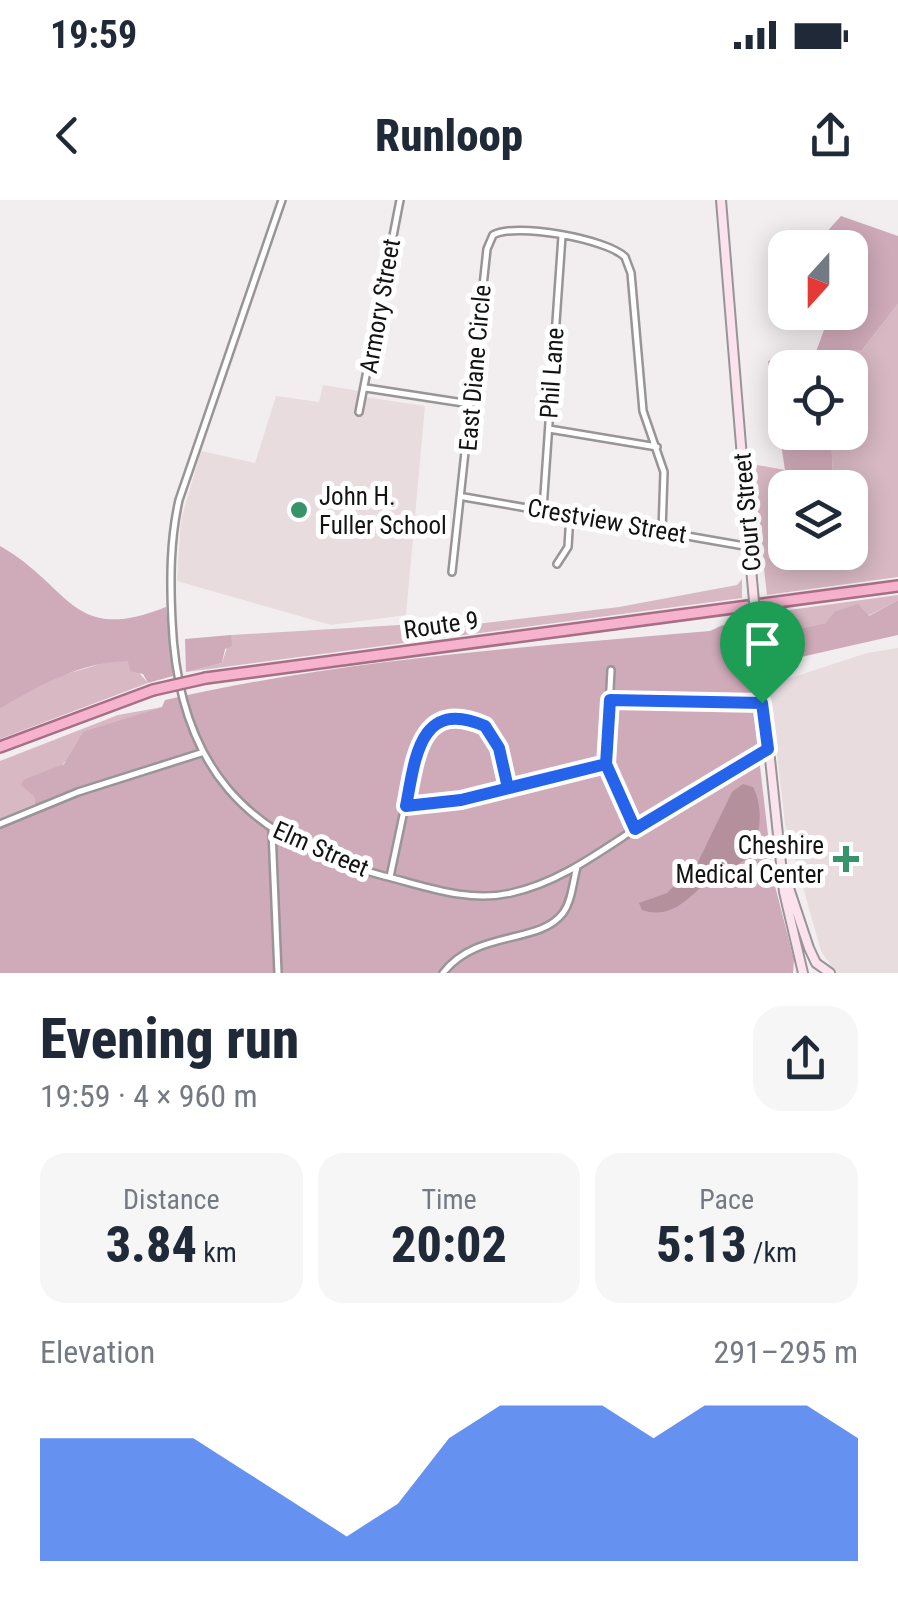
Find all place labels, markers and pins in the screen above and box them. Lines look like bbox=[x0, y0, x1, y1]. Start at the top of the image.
place label: John H. Fuller School bbox=[319, 482, 447, 540]
marker: John H. Fuller School bbox=[288, 499, 310, 521]
pin bbox=[720, 601, 805, 704]
place label: Cheshire Medical Center bbox=[676, 831, 824, 889]
marker: Cheshire Medical Center bbox=[833, 846, 859, 872]

